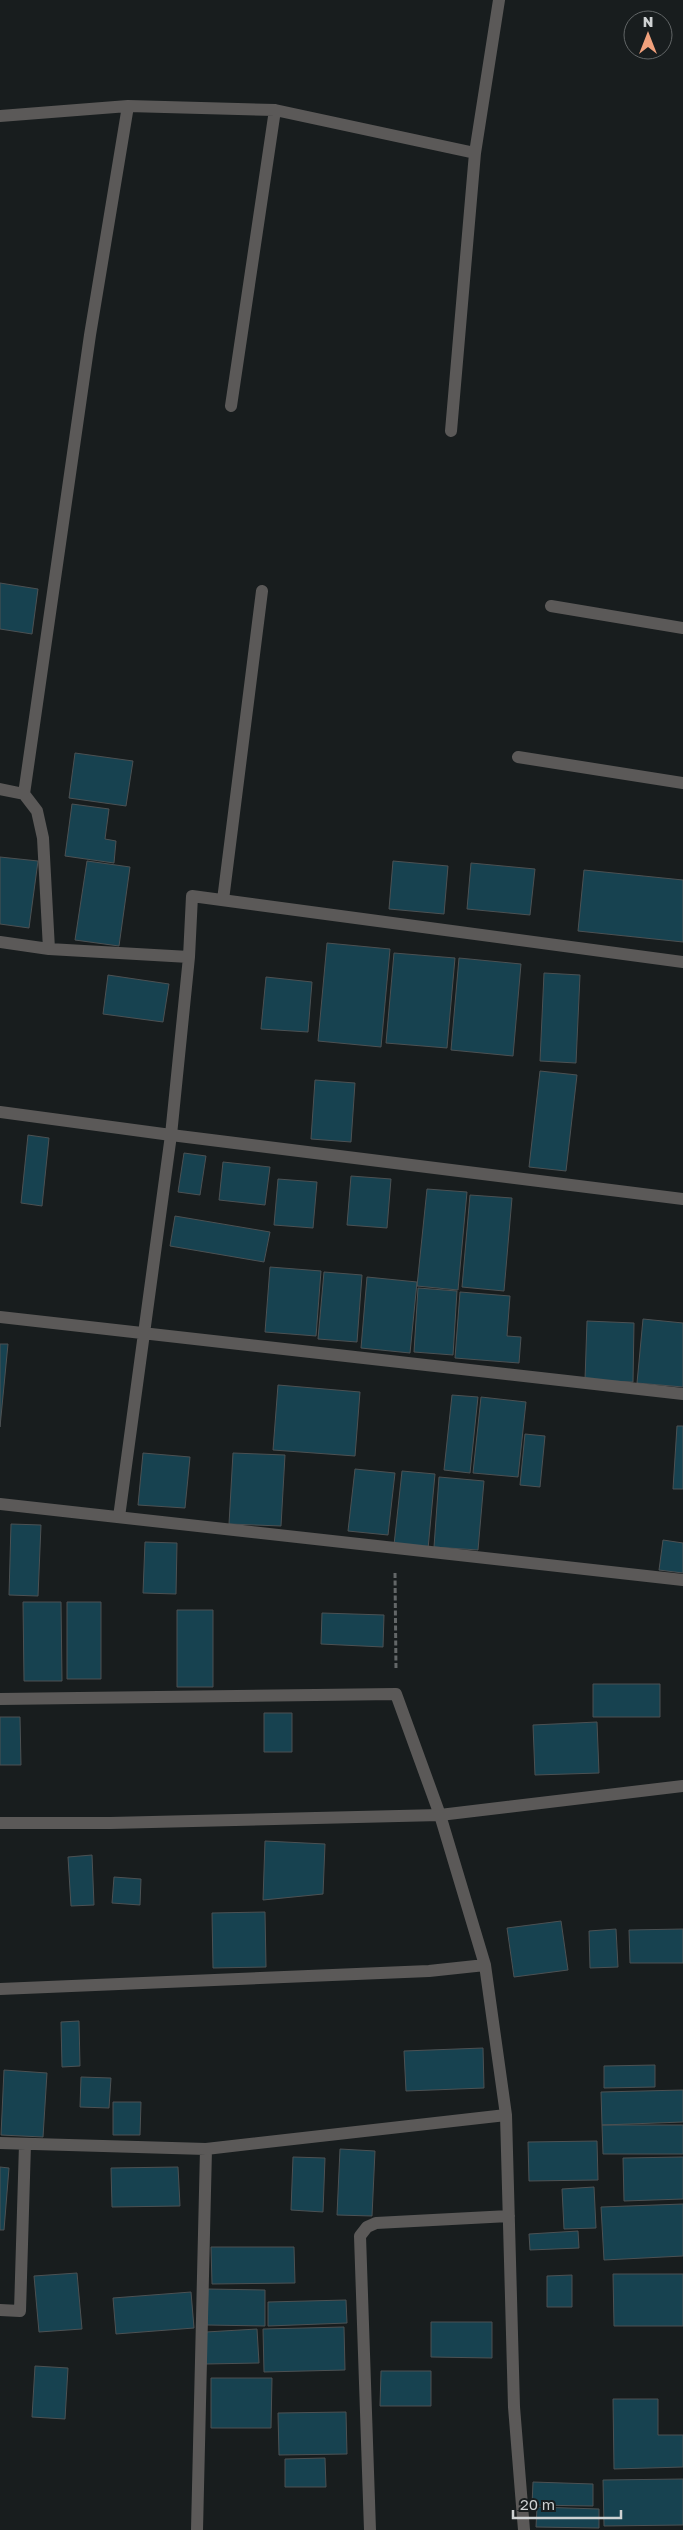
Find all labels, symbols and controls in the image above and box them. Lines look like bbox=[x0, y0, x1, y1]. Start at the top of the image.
north arrow bbox=[623, 10, 673, 60]
text: N bbox=[643, 13, 653, 30]
scale bar bbox=[513, 2488, 620, 2520]
text: 20 m bbox=[520, 2495, 555, 2513]

